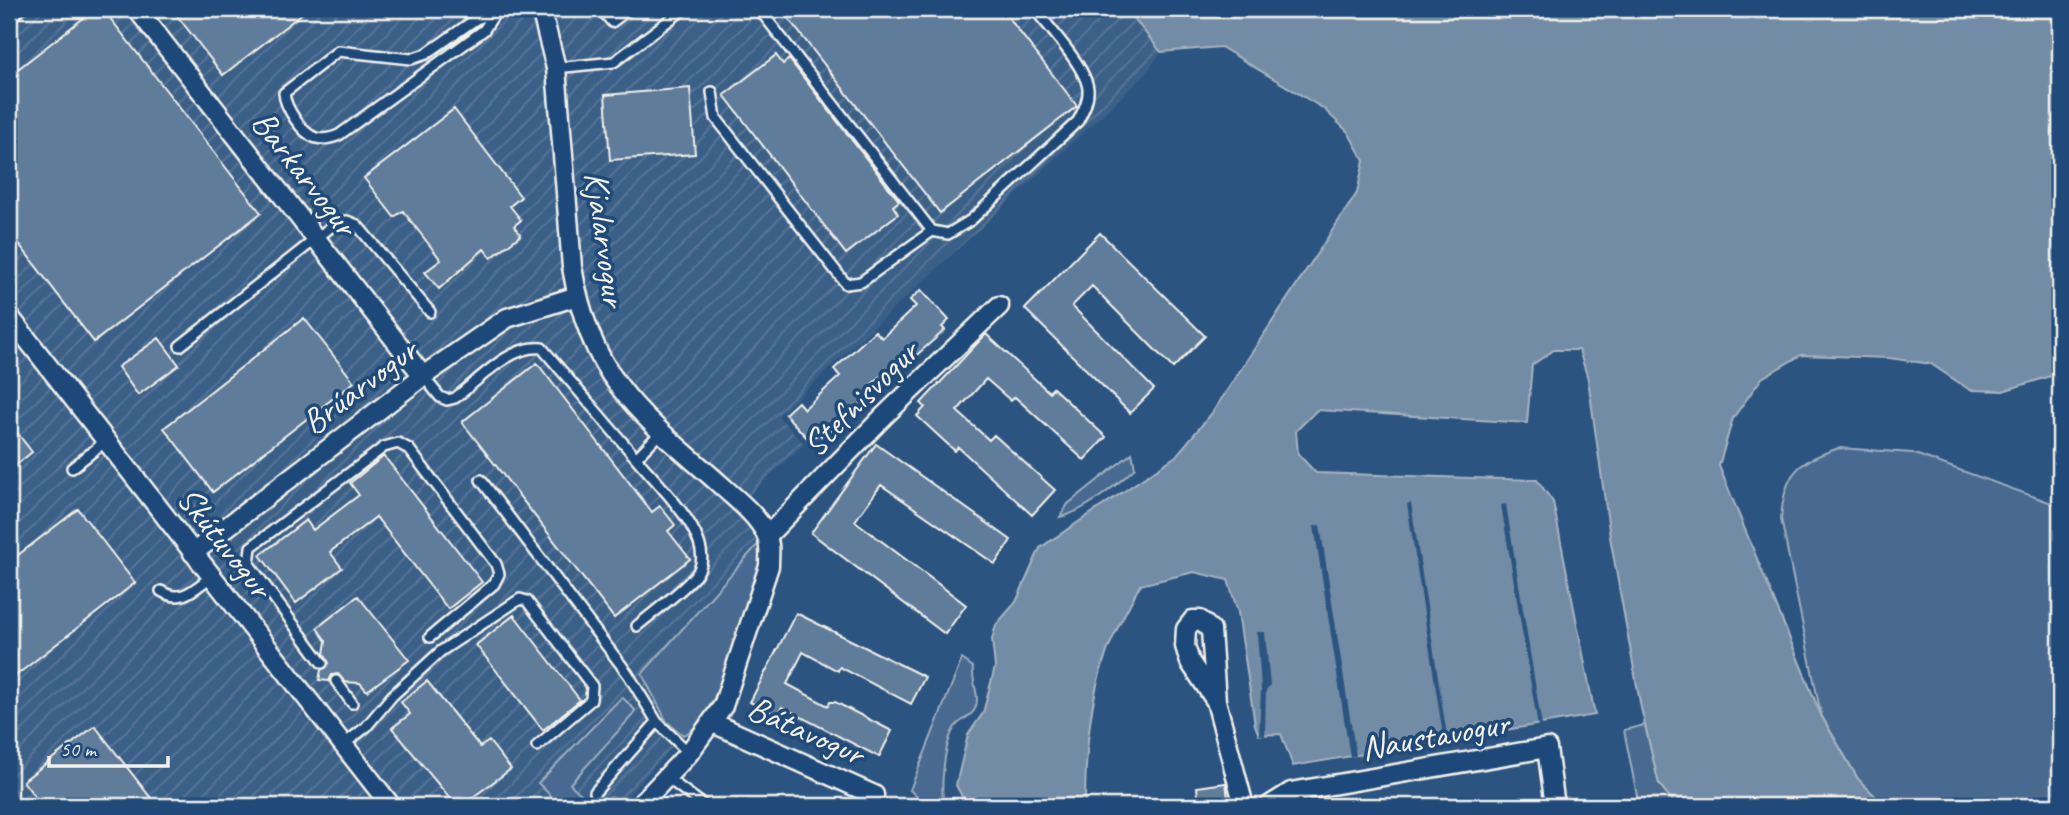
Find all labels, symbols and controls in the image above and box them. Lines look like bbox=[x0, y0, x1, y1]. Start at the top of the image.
street label: Barkarvogur bbox=[241, 101, 369, 247]
street label: Kjalarvogur bbox=[574, 169, 638, 312]
street label: Brúarvogur bbox=[292, 326, 429, 445]
street label: Stefnisvogur bbox=[792, 328, 931, 466]
street label: Skútuvogur bbox=[167, 477, 284, 610]
street label: Bátavogur bbox=[741, 685, 874, 777]
street label: Naustavogur bbox=[1358, 700, 1515, 771]
scale bar bbox=[49, 724, 168, 768]
text: 50 m bbox=[60, 736, 98, 762]

